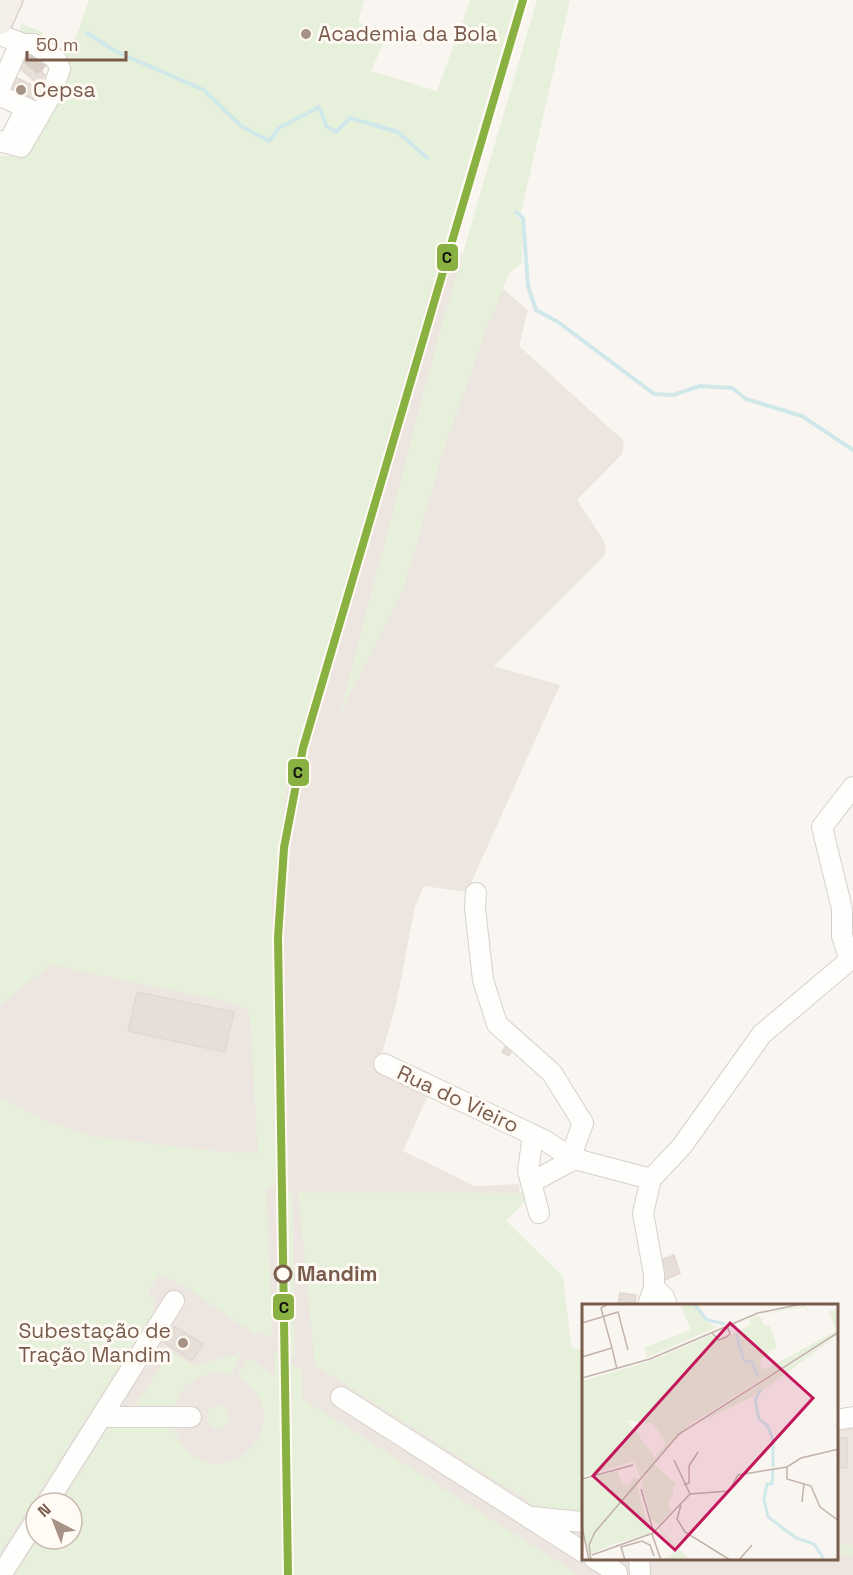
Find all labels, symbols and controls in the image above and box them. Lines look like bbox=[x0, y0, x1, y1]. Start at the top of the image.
place label: Academia da Bola bbox=[318, 20, 497, 47]
scale bar bbox=[27, 24, 126, 62]
marker: Academia da Bola bbox=[299, 27, 313, 41]
text: 50 m bbox=[36, 33, 78, 56]
place label: Cepsa bbox=[33, 76, 96, 103]
marker: Cepsa bbox=[14, 83, 28, 97]
line badge: C bbox=[436, 243, 459, 272]
text: C bbox=[442, 247, 452, 268]
line badge: C bbox=[287, 758, 310, 787]
text: C bbox=[293, 762, 303, 783]
street label: Rua do Vieiro bbox=[393, 1059, 523, 1139]
place label: Mandim bbox=[297, 1260, 378, 1287]
marker: Mandim bbox=[274, 1265, 292, 1283]
line badge: C bbox=[272, 1293, 295, 1321]
text: C bbox=[279, 1297, 289, 1318]
inset map bbox=[582, 1304, 838, 1560]
place label: Subestação de Tração Mandim bbox=[18, 1317, 171, 1368]
marker: Subestação de Tração Mandim bbox=[176, 1336, 190, 1350]
north arrow bbox=[24, 1491, 84, 1551]
text: N bbox=[33, 1499, 55, 1522]

